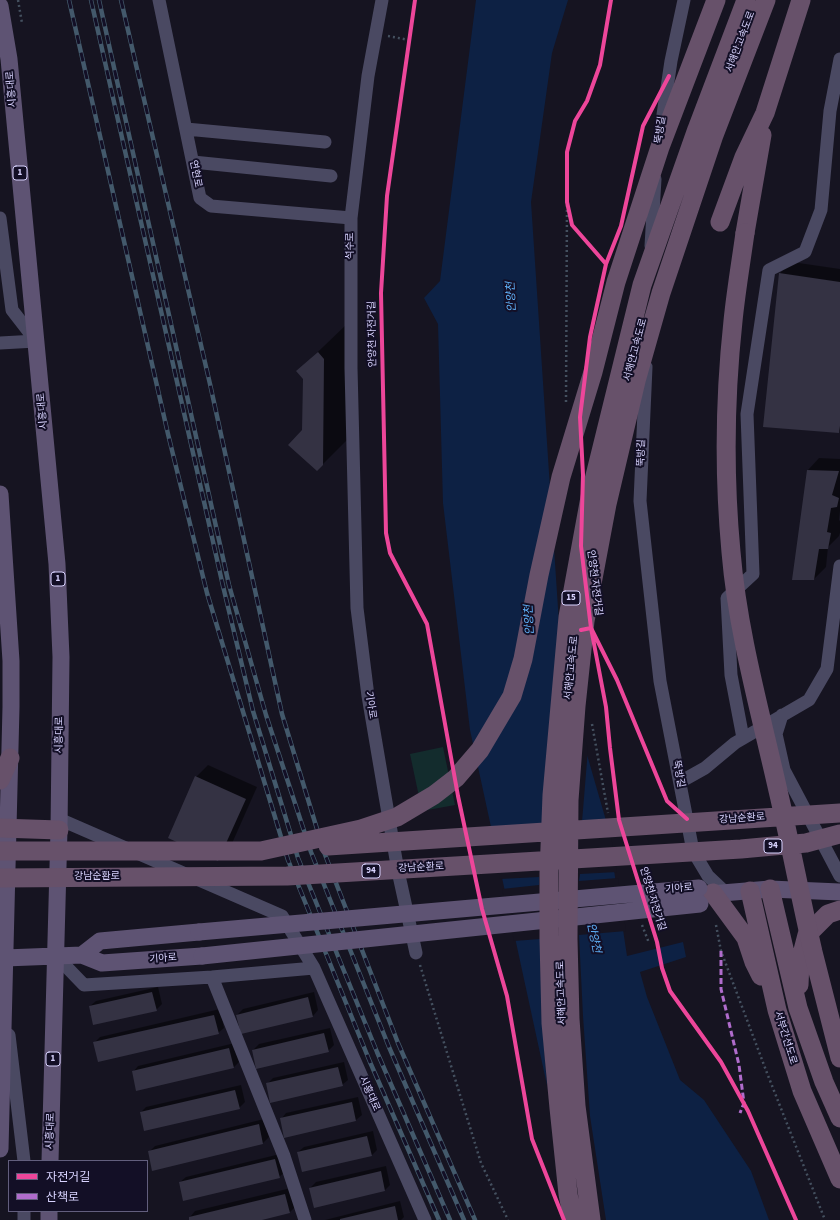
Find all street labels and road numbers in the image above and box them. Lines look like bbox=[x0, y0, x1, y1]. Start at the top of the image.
street label: 서해안고속도로 bbox=[724, 10, 758, 74]
street label: 시흥대로 bbox=[4, 70, 20, 108]
street label: 뚝방길 bbox=[653, 115, 669, 145]
street label: 연현로 bbox=[186, 159, 204, 189]
road number: 1 bbox=[13, 166, 27, 180]
street label: 석수로 bbox=[345, 232, 357, 260]
street label: 안양천 자전거길 bbox=[366, 301, 380, 367]
street label: 서해안고속도로 bbox=[622, 317, 650, 383]
street label: 시흥대로 bbox=[35, 392, 51, 430]
street label: 뚝방길 bbox=[636, 439, 648, 467]
street label: 안양천 자전거길 bbox=[584, 549, 604, 617]
road number: 1 bbox=[51, 572, 65, 586]
road number: 15 bbox=[562, 591, 580, 605]
street label: 서해안고속도로 bbox=[563, 635, 581, 701]
street label: 기아로 bbox=[362, 690, 378, 720]
street label: 시흥대로 bbox=[54, 716, 66, 754]
street label: 뚝방길 bbox=[669, 759, 687, 789]
street label: 강남순환로 bbox=[719, 811, 765, 827]
road number: 94 bbox=[764, 839, 782, 853]
street label: 강남순환로 bbox=[398, 861, 444, 875]
road number: 94 bbox=[362, 864, 380, 878]
street label: 안양천 자전거길 bbox=[637, 865, 667, 933]
street label: 강남순환로 bbox=[74, 871, 120, 883]
street label: 기아로 bbox=[665, 882, 693, 896]
street label: 기아로 bbox=[149, 952, 177, 966]
street label: 서해안고속도로 bbox=[555, 961, 569, 1025]
street label: 서부간선도로 bbox=[771, 1010, 799, 1066]
road number: 1 bbox=[46, 1052, 60, 1066]
street label: 시흥대로 bbox=[356, 1075, 382, 1113]
street label: 시흥대로 bbox=[44, 1112, 58, 1150]

